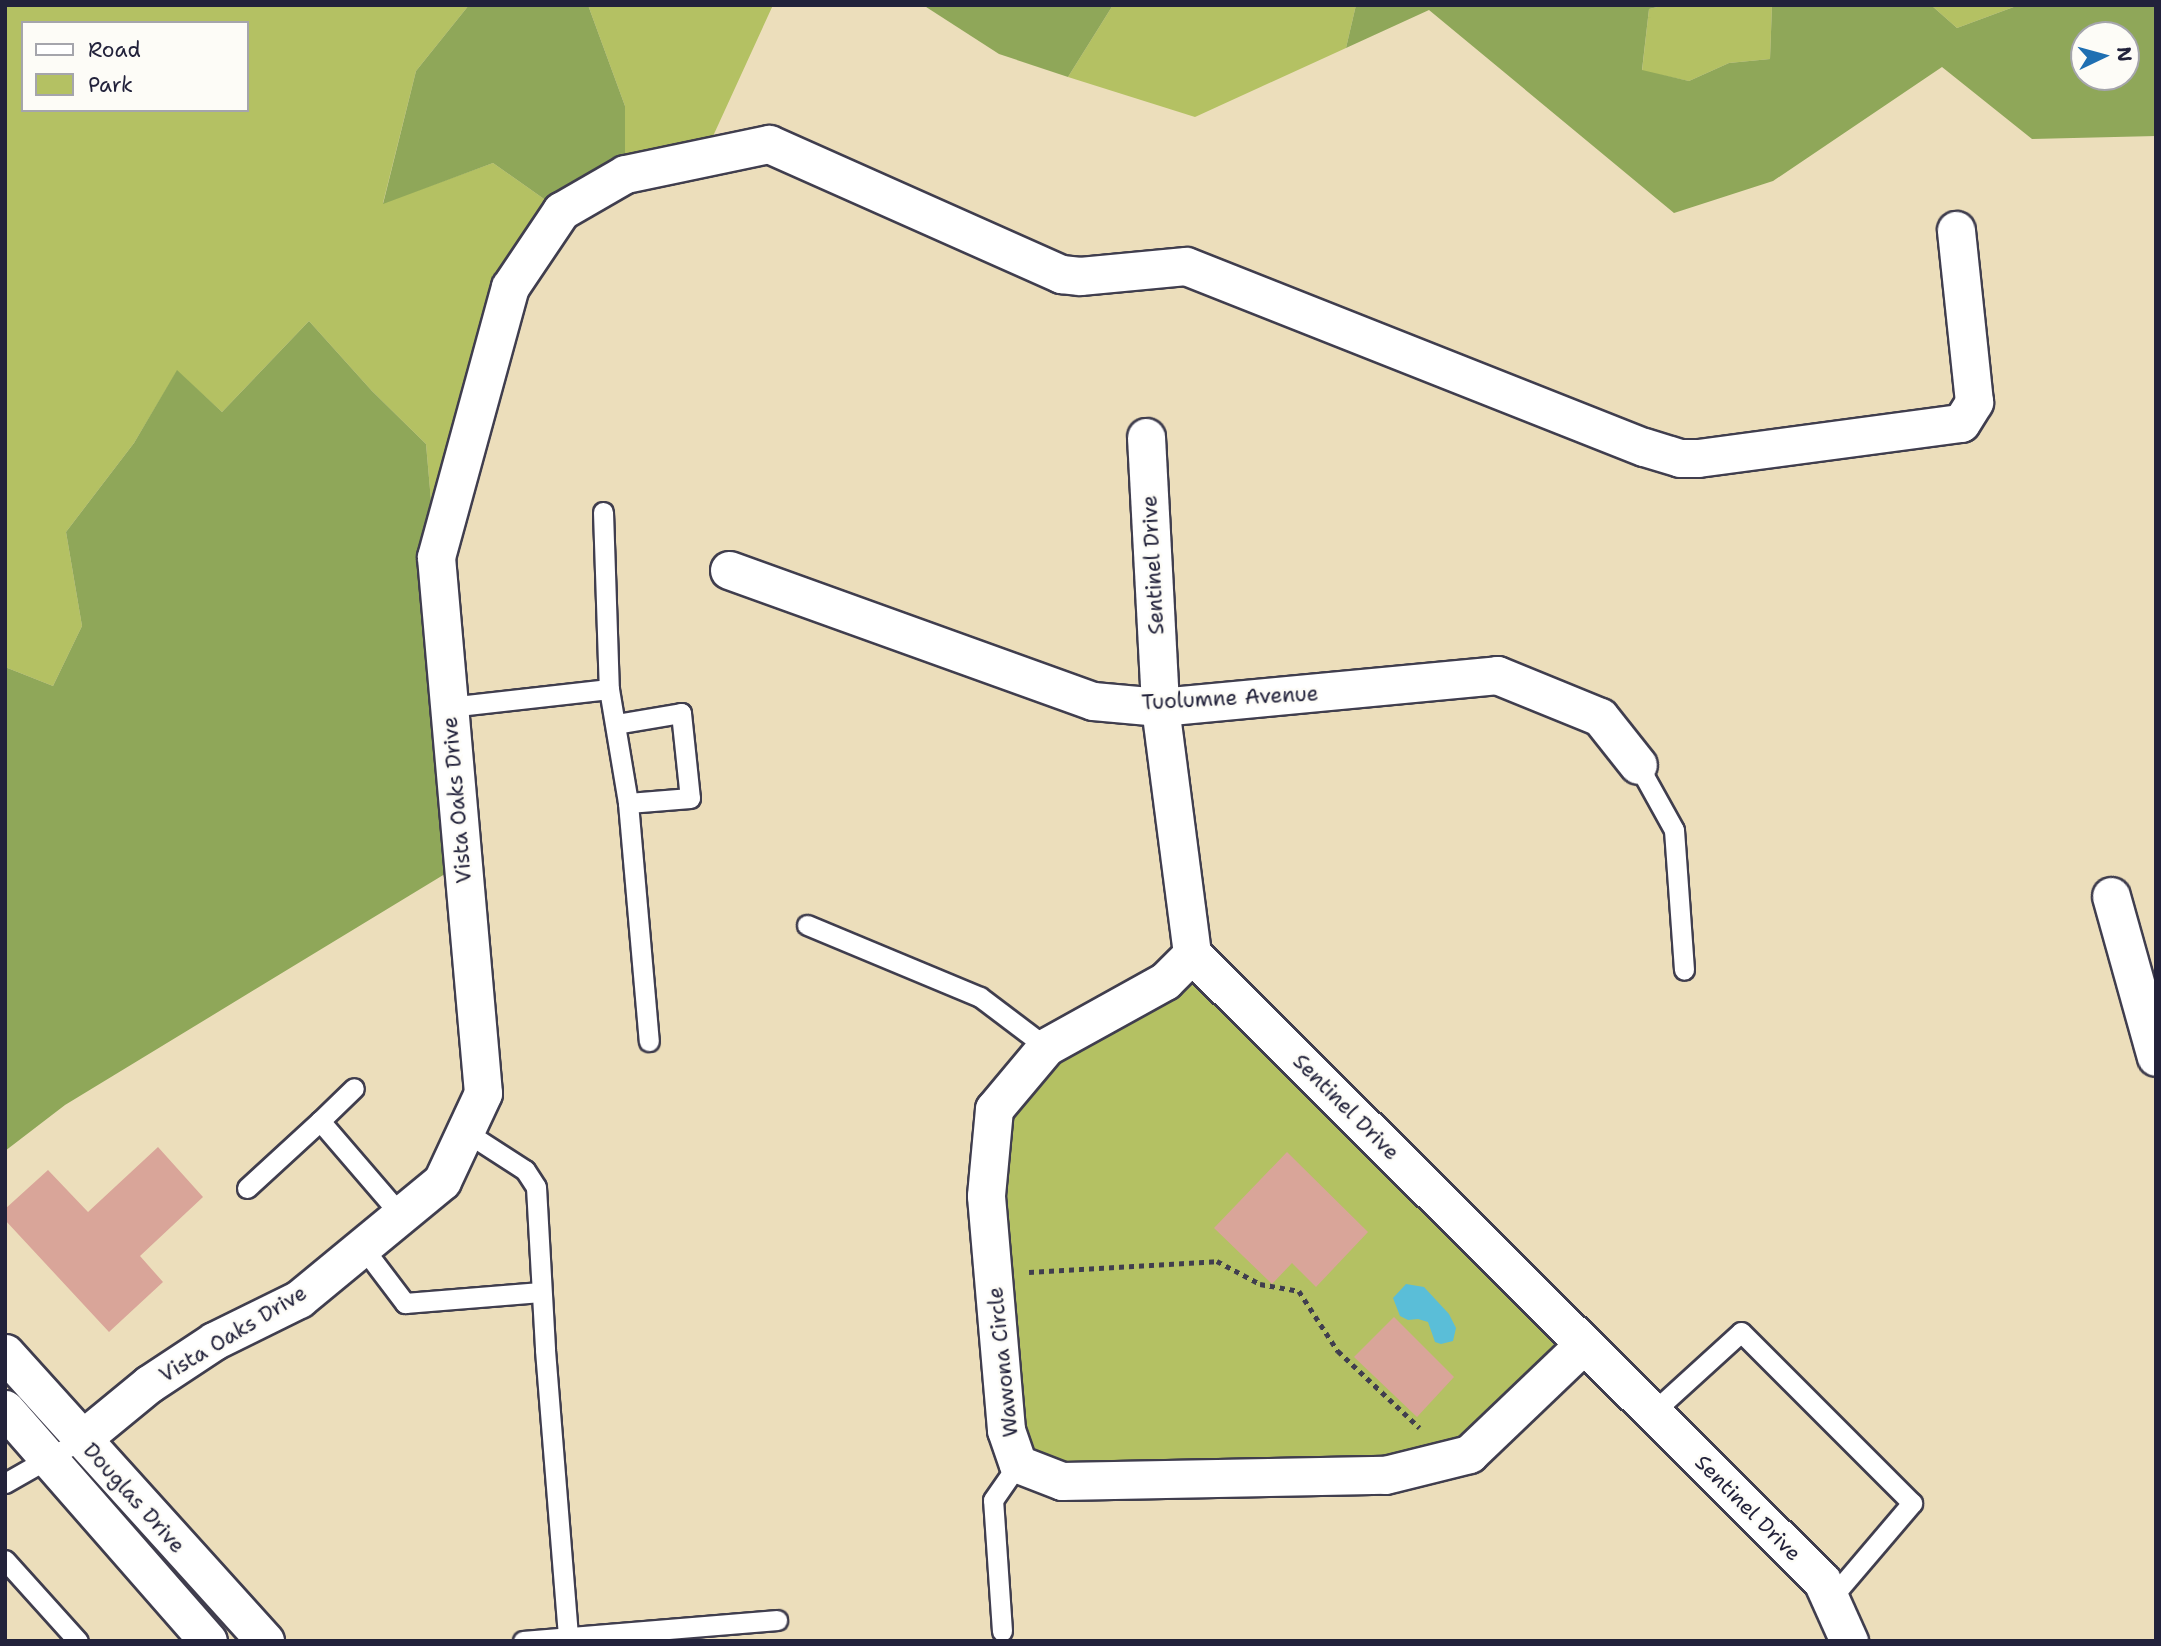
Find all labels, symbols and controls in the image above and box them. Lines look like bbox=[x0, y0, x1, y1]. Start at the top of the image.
legend bbox=[21, 21, 248, 112]
north arrow bbox=[2070, 21, 2140, 91]
text: Road bbox=[88, 36, 141, 64]
text: N bbox=[2111, 46, 2138, 63]
text: Park bbox=[88, 71, 133, 99]
street label: Sentinel Drive bbox=[1137, 495, 1169, 635]
street label: Tuolumne Avenue bbox=[1141, 681, 1319, 715]
street label: Vista Oaks Drive bbox=[437, 715, 477, 885]
street label: Sentinel Drive bbox=[1288, 1049, 1404, 1165]
street label: Vista Oaks Drive bbox=[155, 1280, 311, 1388]
street label: Wawona Circle bbox=[983, 1286, 1023, 1438]
street label: Douglas Drive bbox=[78, 1438, 190, 1558]
street label: Sentinel Drive bbox=[1690, 1450, 1806, 1566]

